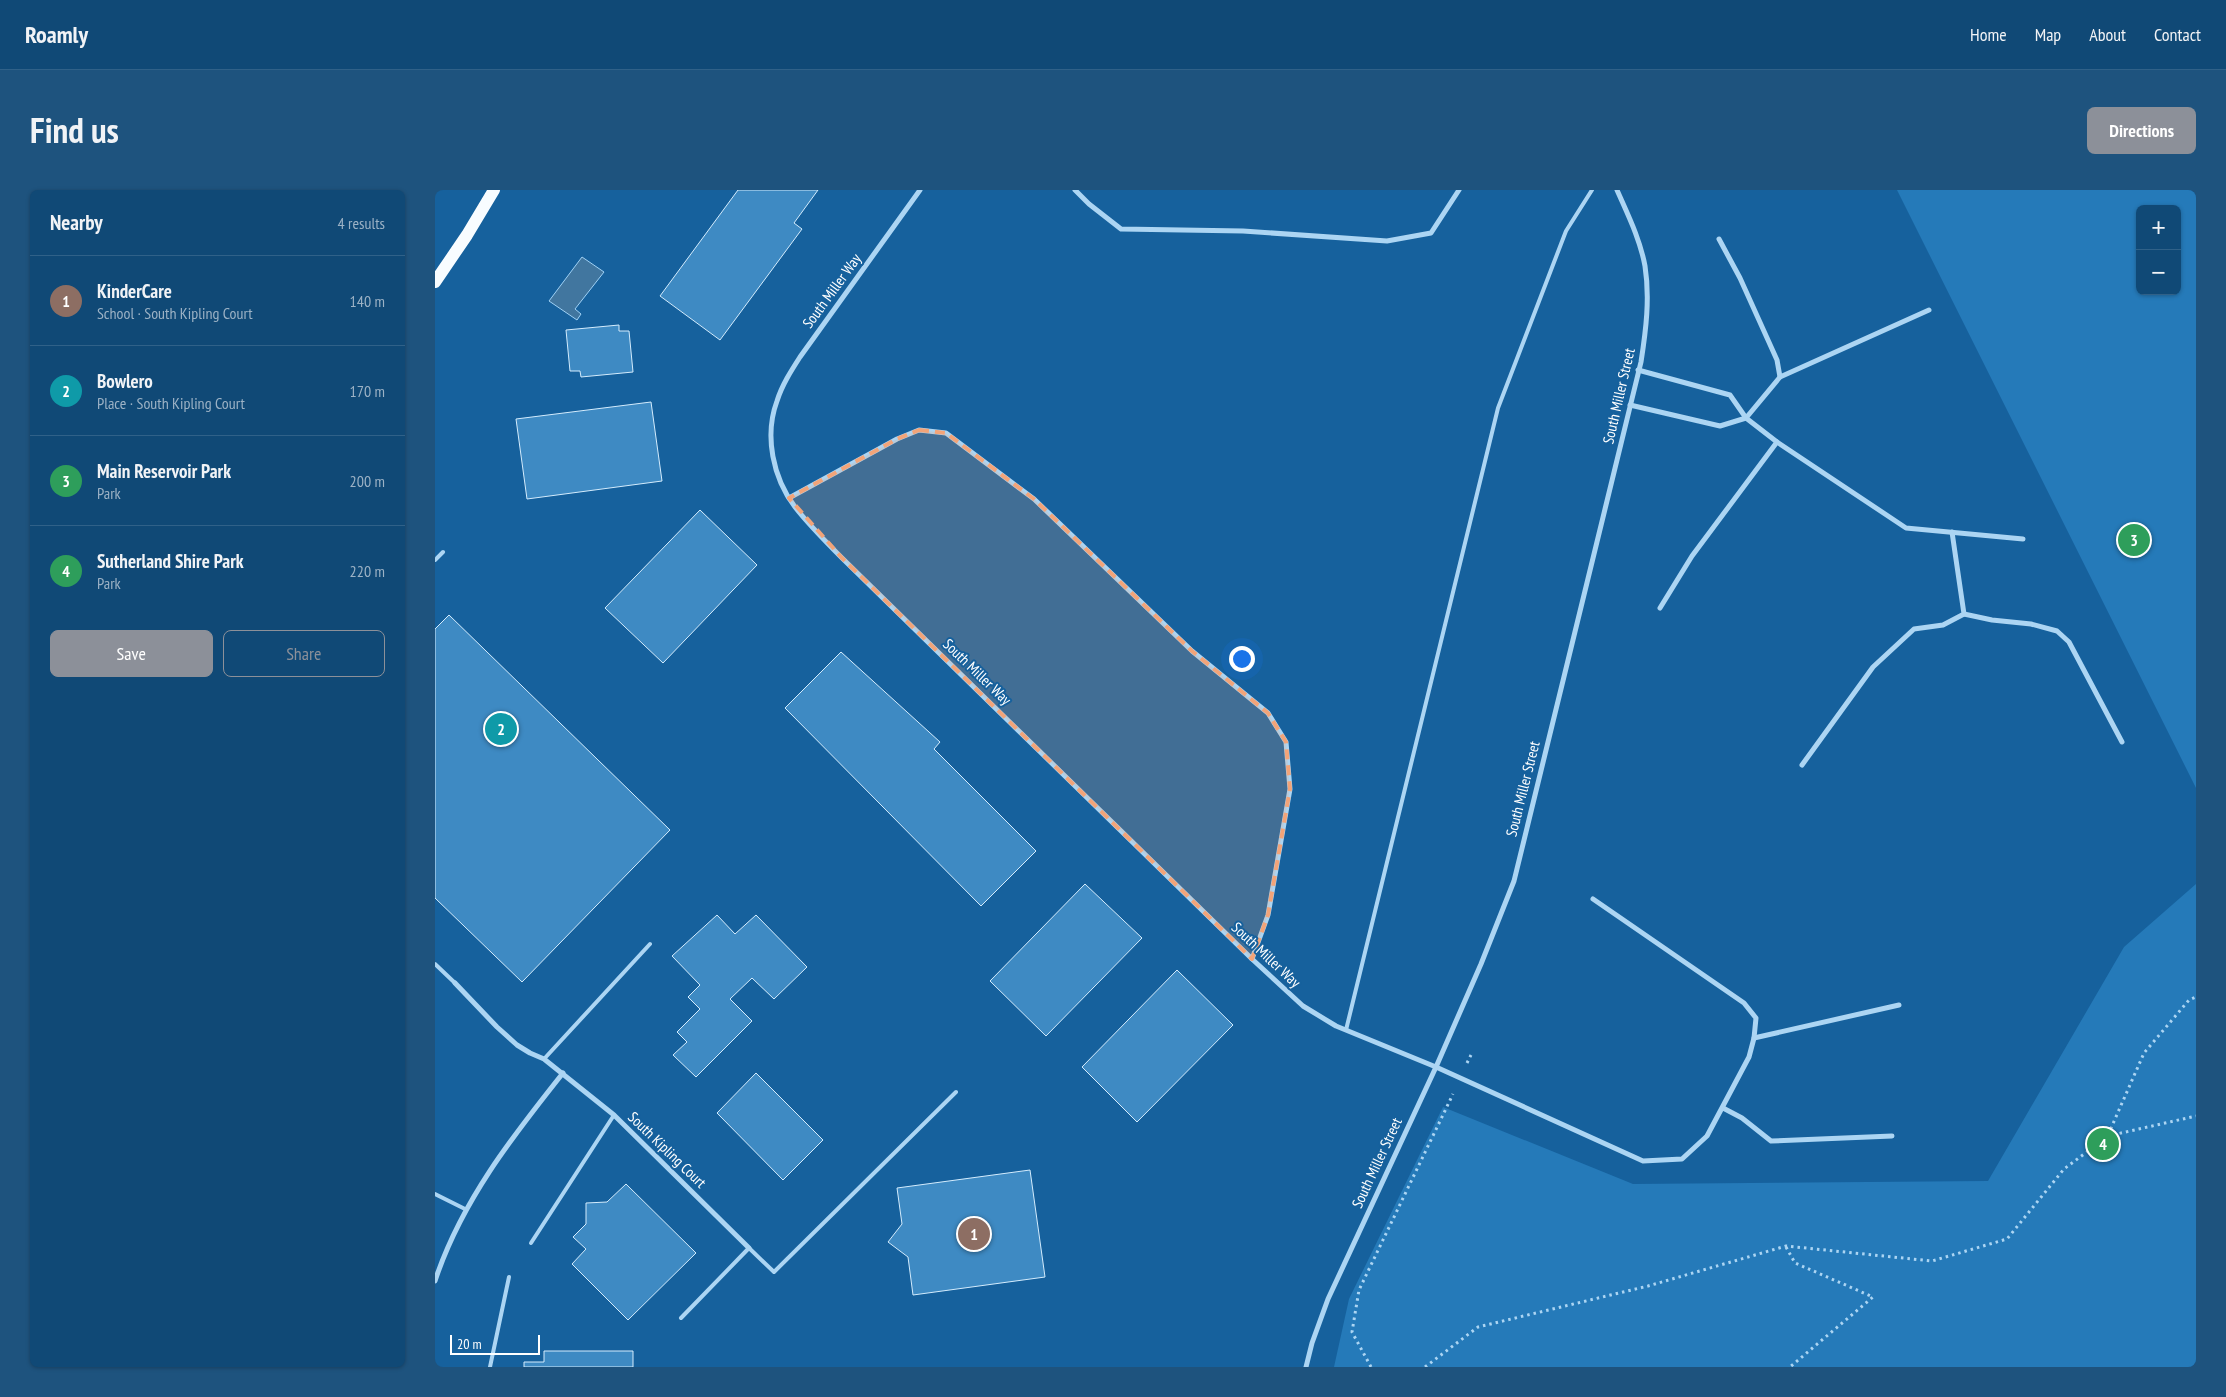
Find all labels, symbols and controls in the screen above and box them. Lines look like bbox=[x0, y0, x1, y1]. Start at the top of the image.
text: Roamly bbox=[25, 19, 88, 50]
text: Home bbox=[1970, 23, 2007, 46]
text: Map bbox=[2035, 23, 2061, 46]
text: About bbox=[2089, 23, 2126, 46]
text: Contact bbox=[2154, 23, 2201, 46]
text: Find us bbox=[30, 107, 119, 153]
button: Directions bbox=[2087, 107, 2196, 154]
map controls bbox=[2136, 205, 2181, 295]
button: + bbox=[2136, 205, 2181, 250]
text: Nearby bbox=[50, 209, 103, 236]
text: 4 results bbox=[338, 213, 385, 233]
street label: South Miller Way bbox=[798, 249, 865, 332]
button: − bbox=[2136, 250, 2181, 295]
text: KinderCare bbox=[97, 279, 172, 303]
text: 1 bbox=[62, 291, 70, 311]
text: 140 m bbox=[350, 291, 385, 311]
text: School · South Kipling Court bbox=[97, 303, 253, 323]
street label: South Miller Street bbox=[1598, 346, 1639, 446]
text: Bowlero bbox=[97, 369, 153, 393]
text: 2 bbox=[62, 381, 70, 401]
text: 170 m bbox=[350, 381, 385, 401]
text: Place · South Kipling Court bbox=[97, 393, 245, 413]
text: Main Reservoir Park bbox=[97, 459, 231, 483]
text: 3 bbox=[62, 471, 70, 491]
text: 200 m bbox=[350, 471, 385, 491]
text: Park bbox=[97, 483, 121, 503]
pin: 3 bbox=[2118, 521, 2150, 559]
text: Sutherland Shire Park bbox=[97, 549, 244, 573]
text: 4 bbox=[62, 561, 70, 581]
text: 220 m bbox=[350, 561, 385, 581]
text: Park bbox=[97, 573, 121, 593]
button: Save bbox=[50, 630, 213, 677]
button: Share bbox=[223, 630, 385, 677]
street label: South Miller Way bbox=[939, 634, 1016, 709]
your location bbox=[1229, 646, 1255, 672]
pin: 2 bbox=[485, 710, 517, 748]
street label: South Miller Street bbox=[1501, 739, 1544, 839]
street label: South Miller Way bbox=[1228, 918, 1305, 992]
street label: South Kipling Court bbox=[624, 1108, 710, 1192]
street label: South Miller Street bbox=[1347, 1115, 1406, 1211]
pin: 4 bbox=[2087, 1125, 2119, 1163]
pin: 1 bbox=[958, 1215, 990, 1253]
scale bar bbox=[450, 1332, 540, 1355]
text: 20 m bbox=[457, 1335, 482, 1353]

